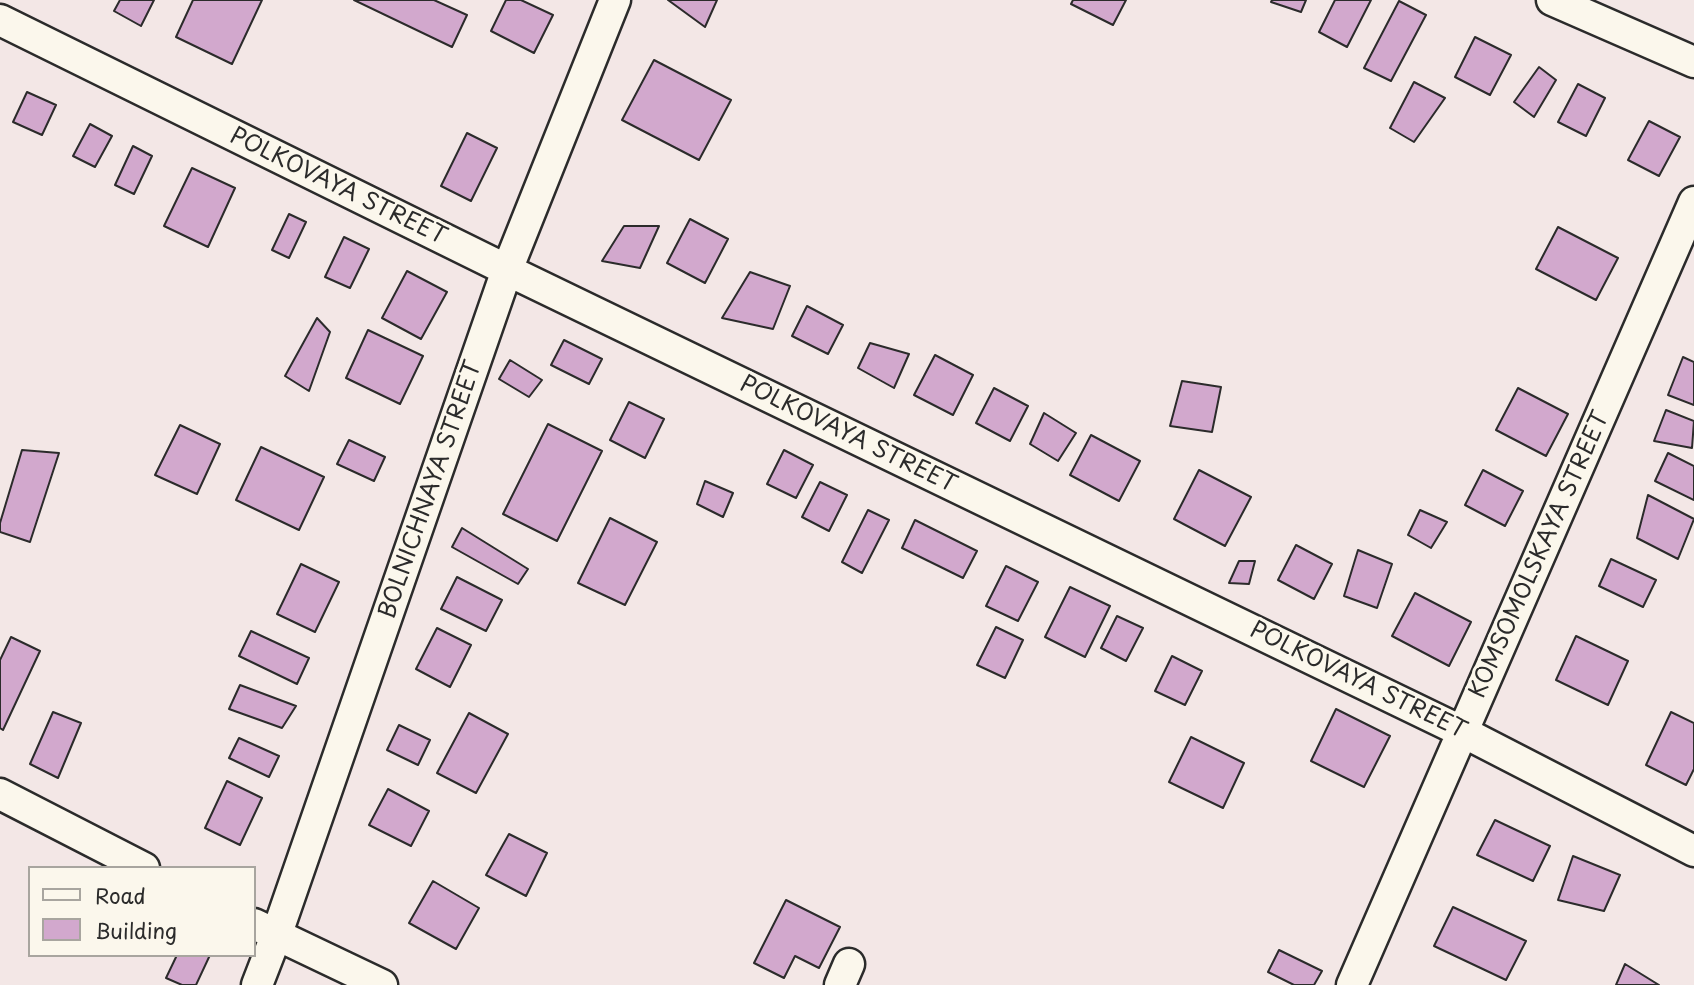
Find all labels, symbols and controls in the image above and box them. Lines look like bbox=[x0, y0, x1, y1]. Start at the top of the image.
street label: POLKOVAYA STREET bbox=[225, 123, 451, 251]
street label: BOLNICHNAYA STREET bbox=[374, 358, 488, 622]
street label: POLKOVAYA STREET bbox=[735, 371, 961, 499]
street label: KOMSOMOLSKAYA STREET bbox=[1464, 408, 1616, 702]
street label: POLKOVAYA STREET bbox=[1245, 617, 1471, 745]
legend bbox=[28, 866, 256, 957]
text: Road bbox=[95, 879, 146, 911]
text: Building bbox=[95, 914, 177, 946]

